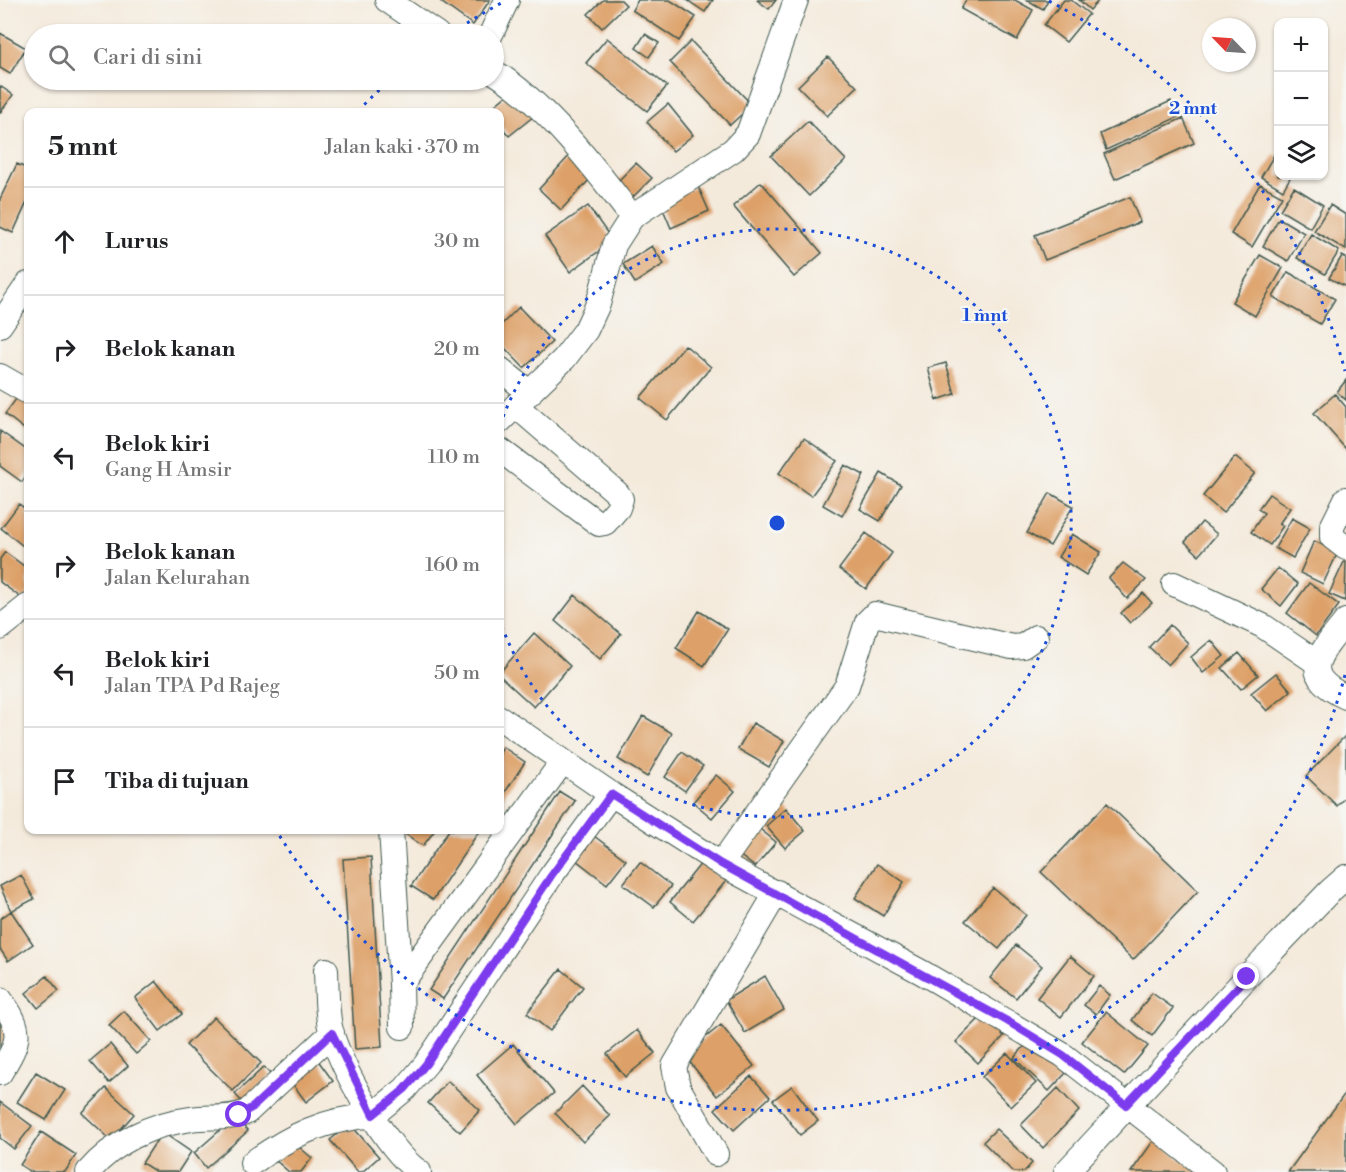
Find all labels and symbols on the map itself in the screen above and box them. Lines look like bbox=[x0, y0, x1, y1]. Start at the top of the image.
north arrow bbox=[1202, 18, 1256, 72]
text: 2 mnt bbox=[1169, 97, 1218, 120]
text: 1 mnt bbox=[962, 304, 1008, 327]
centre of rings bbox=[767, 513, 787, 533]
route end bbox=[1233, 963, 1259, 989]
route start bbox=[225, 1101, 251, 1127]

